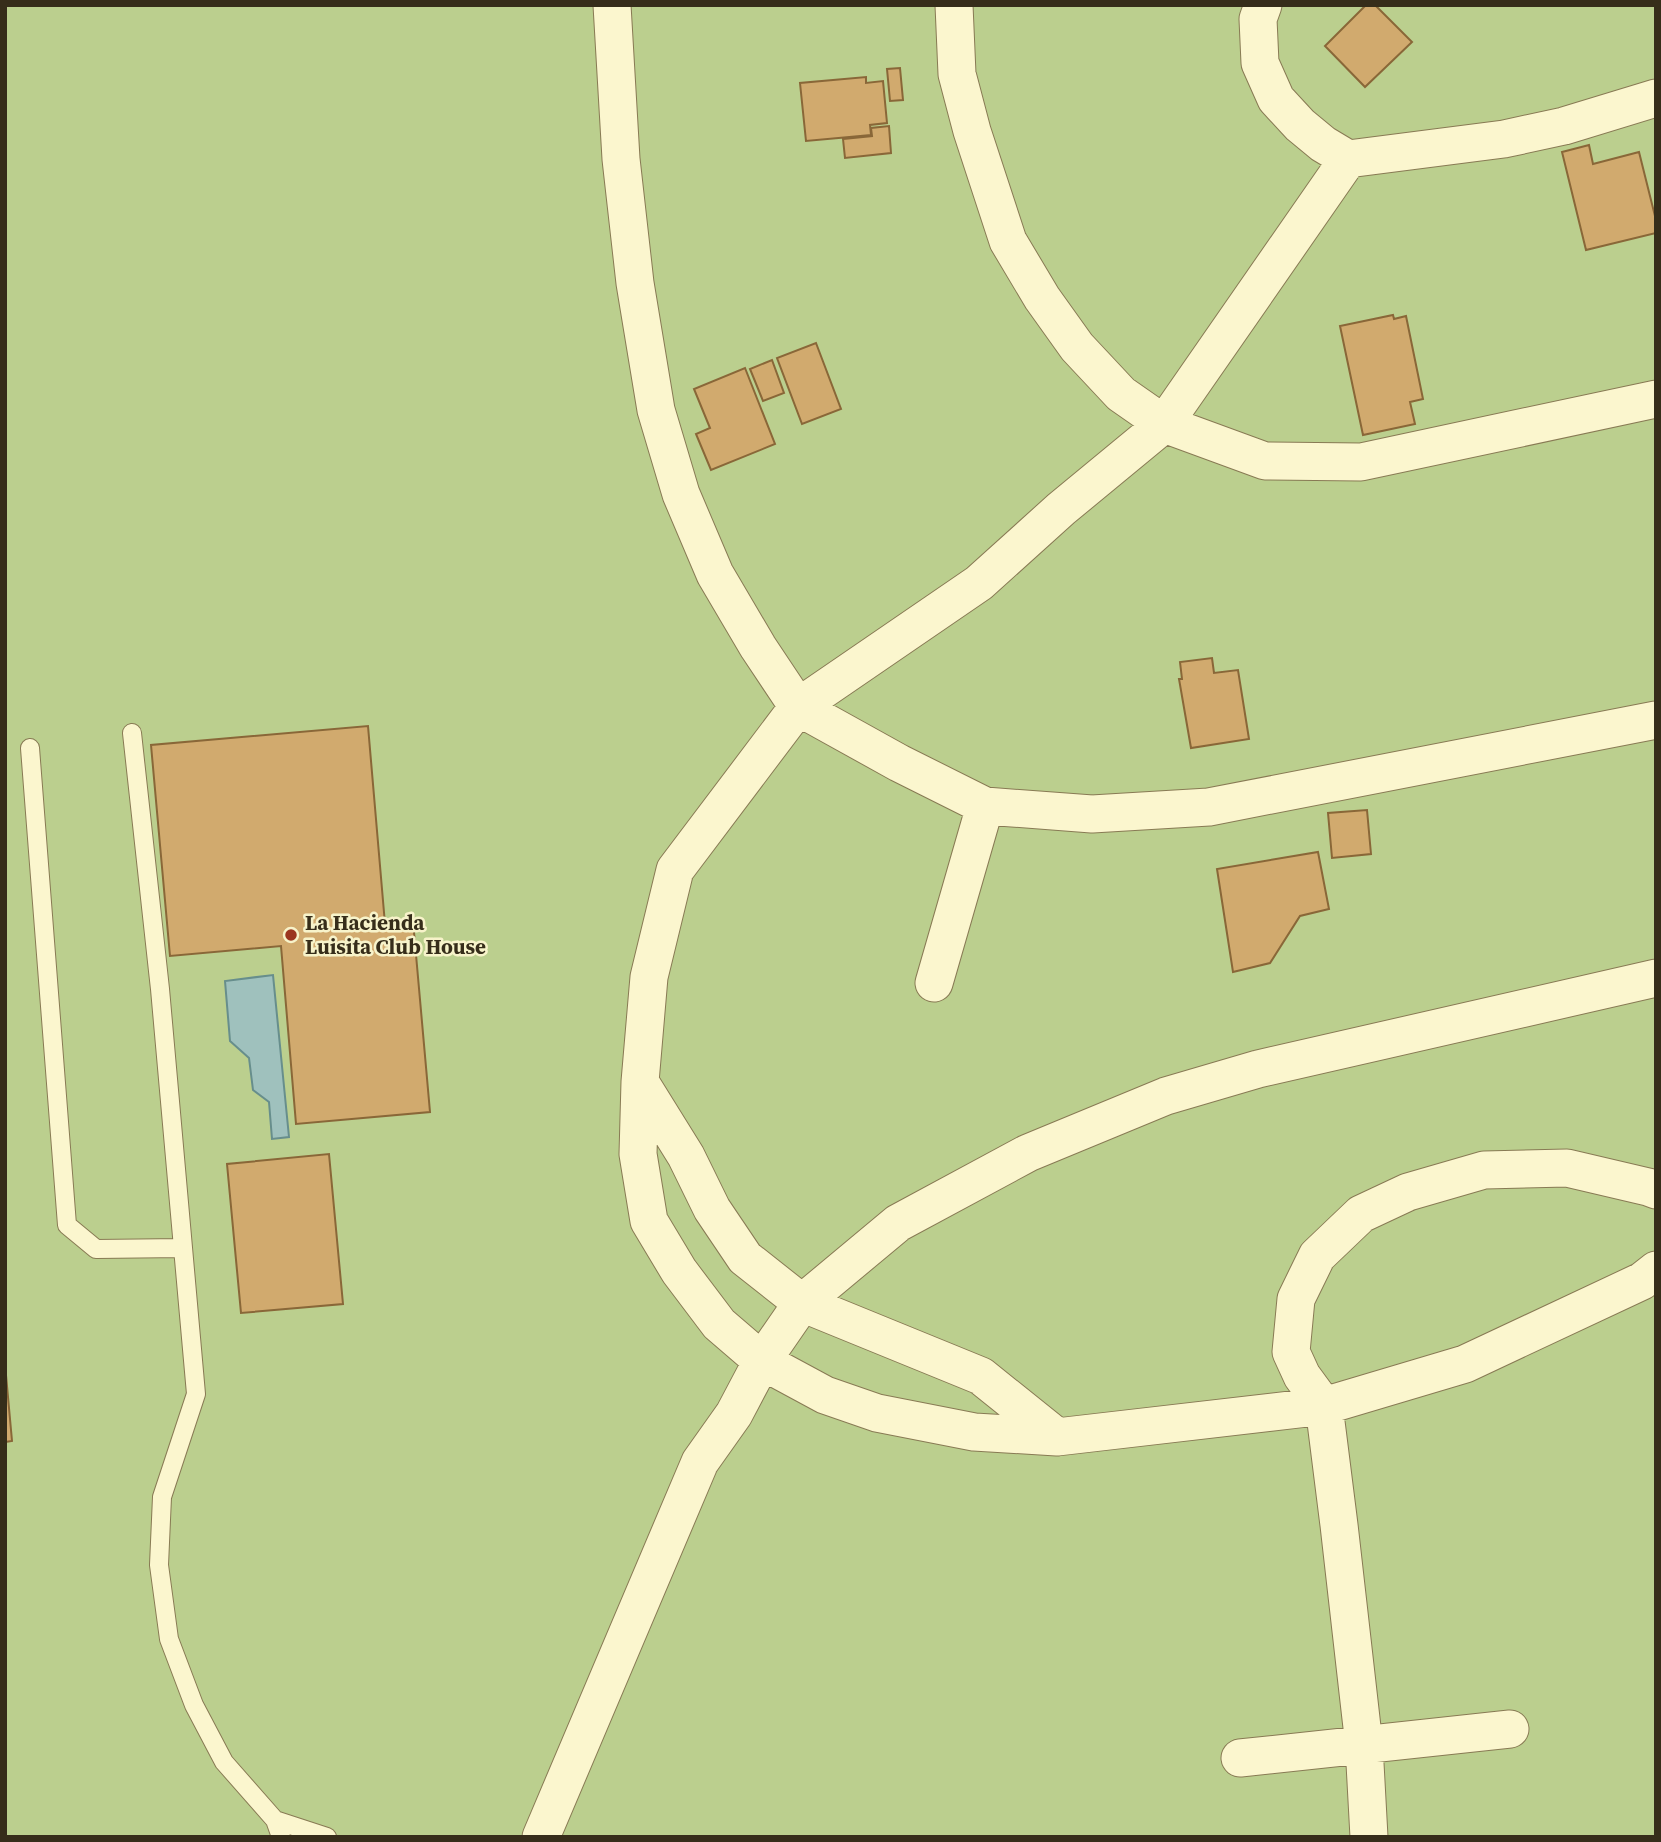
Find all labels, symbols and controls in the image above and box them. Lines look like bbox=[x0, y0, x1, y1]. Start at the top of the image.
place label: La Hacienda Luisita Club House bbox=[305, 908, 486, 961]
marker: La Hacienda Luisita Club House bbox=[283, 927, 299, 943]

